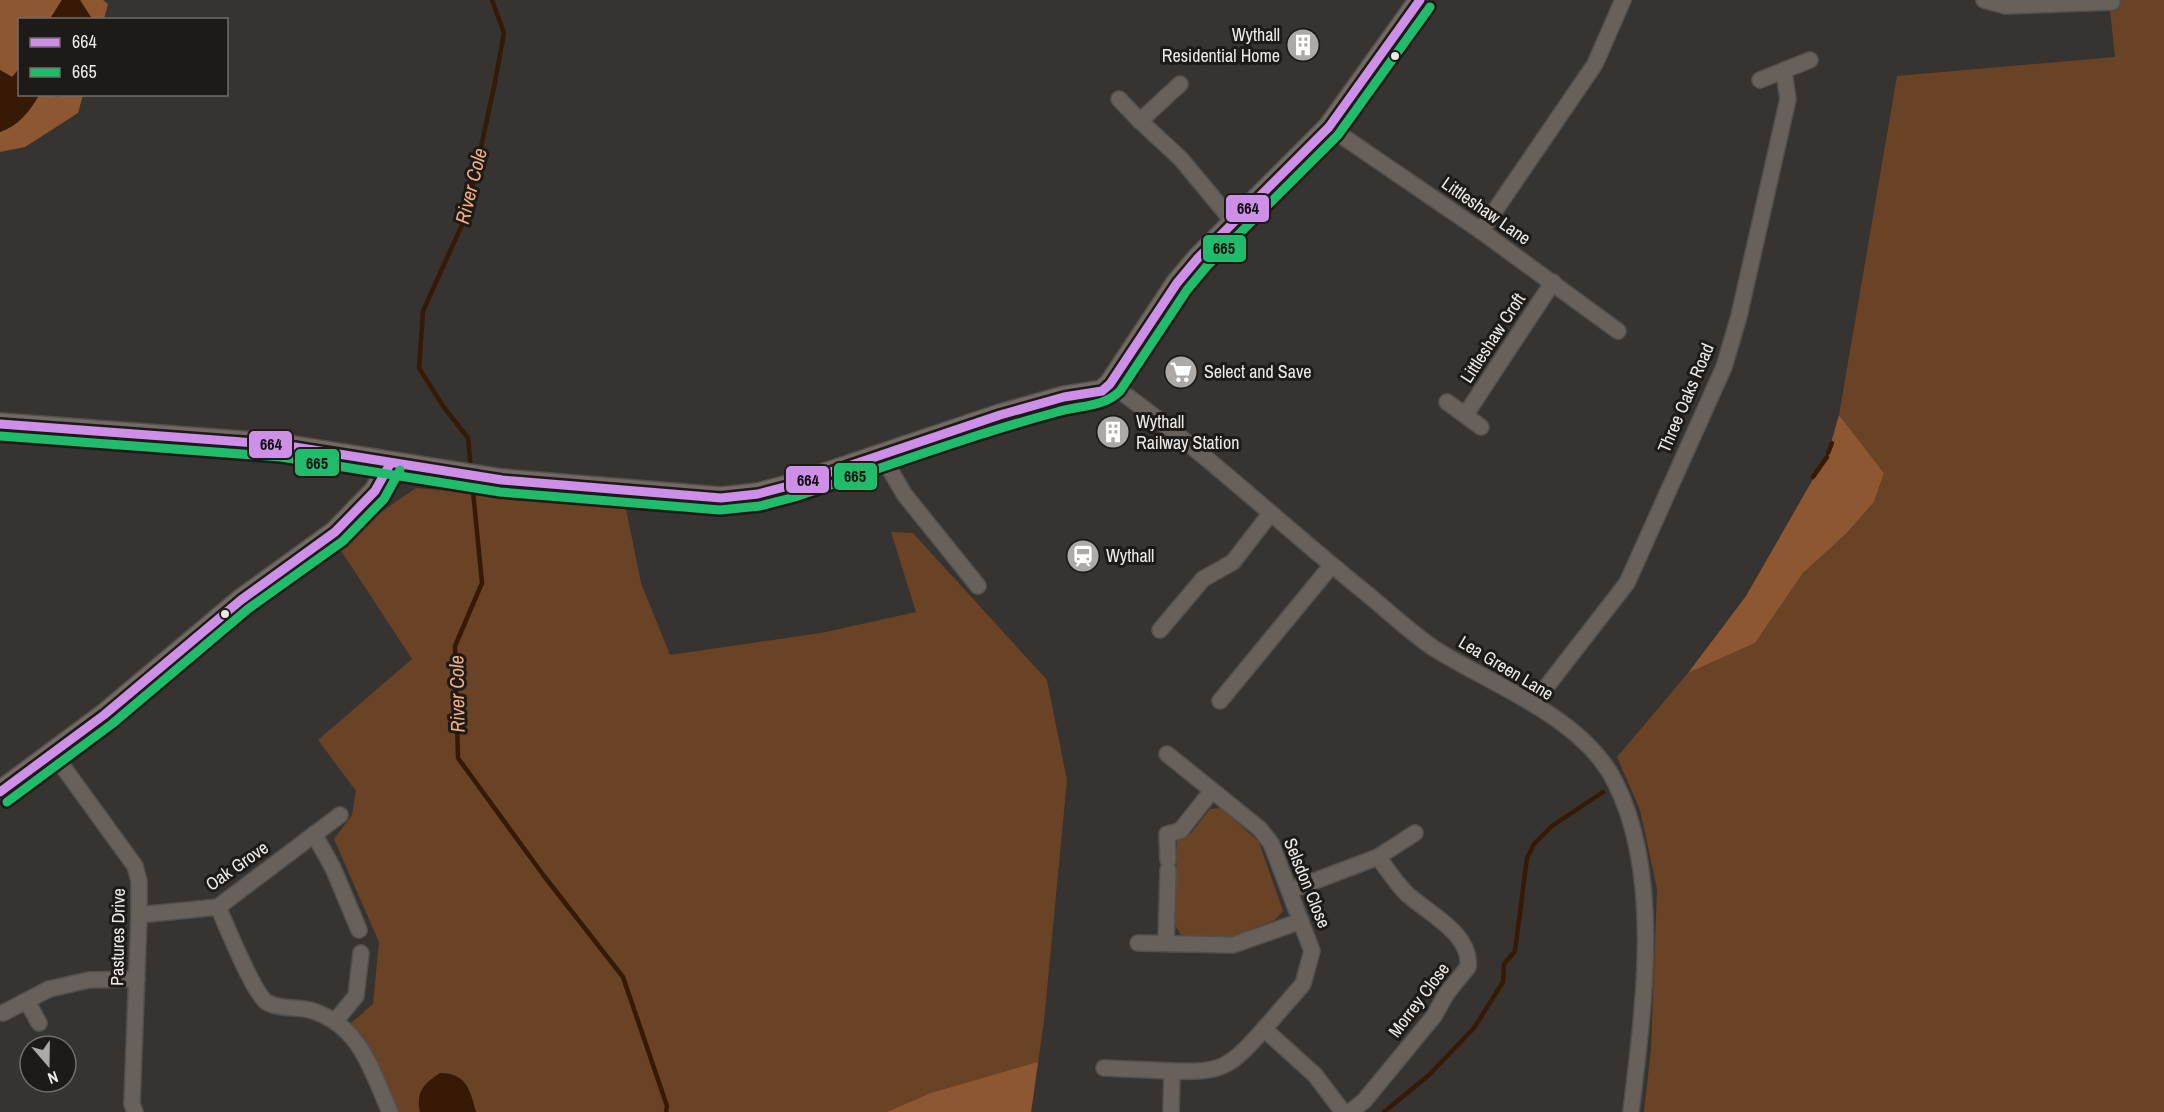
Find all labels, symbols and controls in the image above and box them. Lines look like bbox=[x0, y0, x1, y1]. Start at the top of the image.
legend bbox=[18, 18, 228, 96]
place label: Wythall Residential Home bbox=[1162, 22, 1280, 68]
building icon: Wythall Residential Home bbox=[1285, 27, 1321, 63]
text: 664 bbox=[72, 29, 97, 54]
unlabelled marker bbox=[1389, 50, 1401, 62]
text: 665 bbox=[72, 59, 97, 84]
water label: River Cole bbox=[448, 145, 493, 227]
street label: Littleshaw Lane bbox=[1437, 171, 1536, 250]
line badge: 664 bbox=[1225, 194, 1270, 223]
text: 664 bbox=[1237, 197, 1260, 219]
line badge: 665 bbox=[1202, 234, 1247, 263]
text: 665 bbox=[1213, 237, 1235, 259]
street label: Littleshaw Croft bbox=[1454, 288, 1531, 388]
street label: Three Oaks Road bbox=[1651, 339, 1720, 456]
supermarket icon: Select and Save bbox=[1163, 354, 1199, 390]
place label: Select and Save bbox=[1204, 359, 1312, 384]
place label: Wythall Railway Station bbox=[1136, 409, 1239, 455]
building icon: Wythall Railway Station bbox=[1095, 414, 1131, 450]
line badge: 664 bbox=[248, 430, 293, 459]
text: 664 bbox=[260, 433, 283, 455]
line badge: 665 bbox=[294, 448, 340, 477]
text: 665 bbox=[306, 452, 328, 474]
line badge: 665 bbox=[833, 462, 878, 491]
line badge: 664 bbox=[785, 465, 830, 494]
text: 665 bbox=[844, 465, 866, 487]
text: 664 bbox=[797, 469, 820, 491]
station icon: Wythall bbox=[1065, 538, 1101, 574]
place label: Wythall bbox=[1106, 543, 1154, 568]
unlabelled marker bbox=[219, 608, 231, 620]
street label: Lea Green Lane bbox=[1454, 629, 1558, 706]
water label: River Cole bbox=[442, 655, 471, 733]
street label: Selsdon Close bbox=[1278, 834, 1337, 932]
street label: Oak Grove bbox=[200, 835, 273, 896]
street label: Pastures Drive bbox=[104, 888, 131, 986]
street label: Morrey Close bbox=[1382, 957, 1455, 1042]
north arrow bbox=[18, 1034, 78, 1094]
text: N bbox=[45, 1066, 61, 1090]

